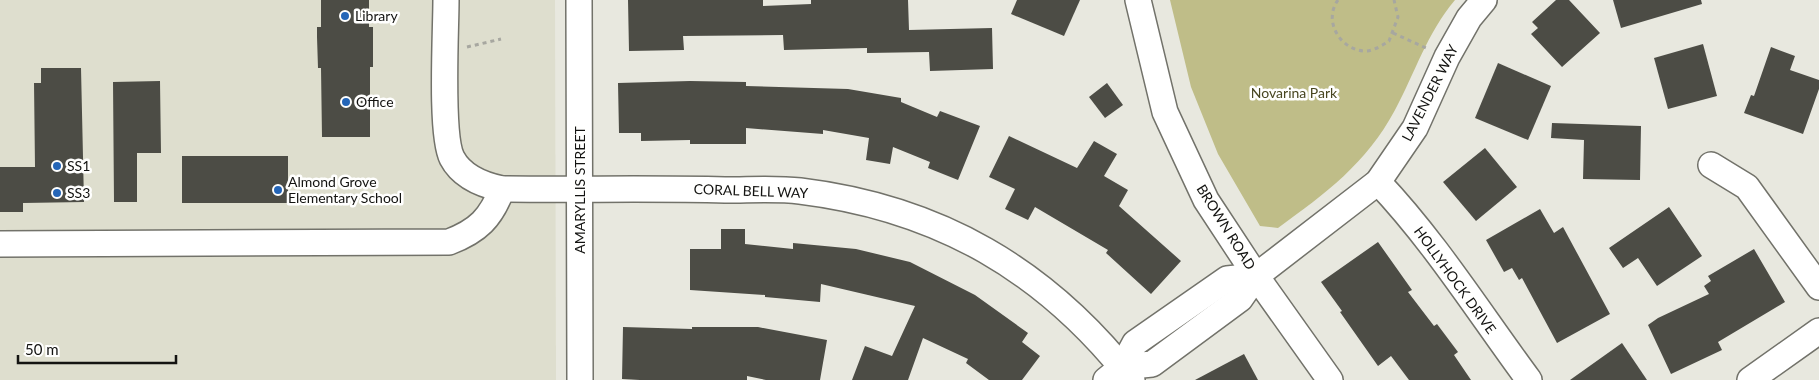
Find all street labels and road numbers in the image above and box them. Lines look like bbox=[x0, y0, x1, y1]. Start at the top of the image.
street label: LAVENDER WAY bbox=[1398, 41, 1461, 144]
street label: AMARYLLIS STREET bbox=[571, 125, 588, 254]
street label: CORAL BELL WAY bbox=[693, 180, 809, 201]
street label: BROWN ROAD bbox=[1193, 181, 1259, 272]
street label: HOLLYHOCK DRIVE bbox=[1411, 223, 1500, 337]

